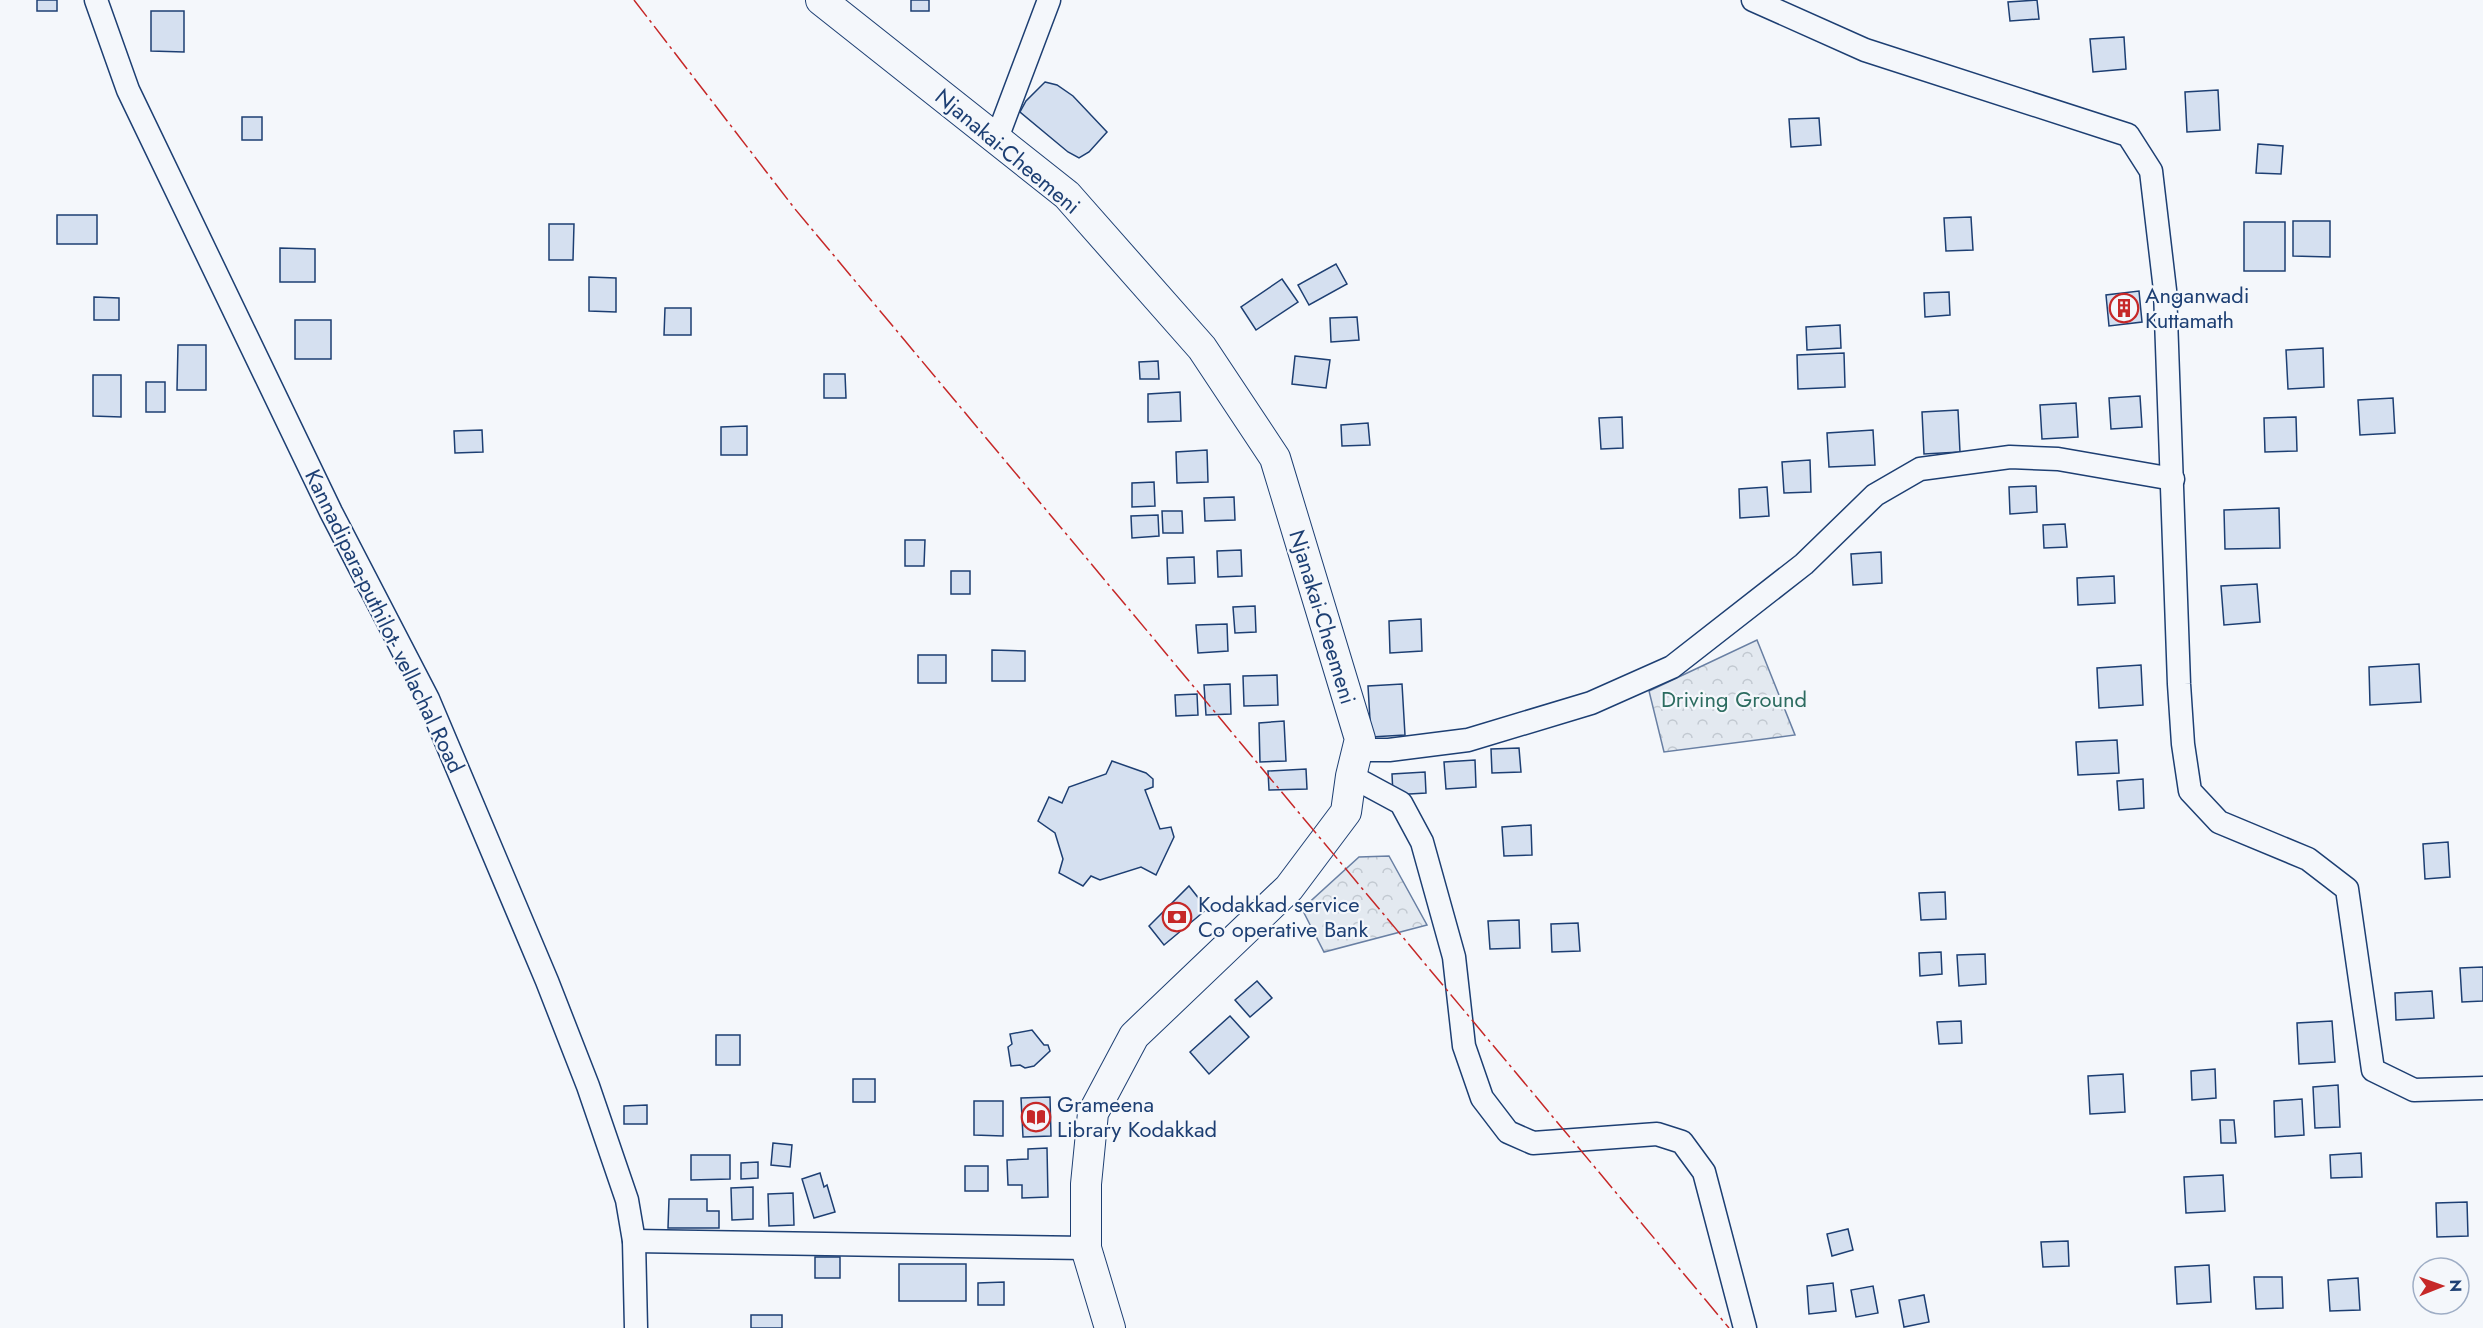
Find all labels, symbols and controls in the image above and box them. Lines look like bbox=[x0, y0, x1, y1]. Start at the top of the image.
street label: Njanakai-Cheemeni bbox=[928, 81, 1088, 221]
place label: Anganwadi Kuttamath bbox=[2145, 279, 2249, 336]
building icon: Anganwadi Kuttamath bbox=[2108, 292, 2140, 324]
street label: Kannadipara-puthilot- vellachal Road bbox=[297, 464, 473, 778]
street label: Njanakai-Cheemeni bbox=[1281, 526, 1365, 708]
park label: Driving Ground bbox=[1661, 683, 1807, 715]
place label: Kodakkad service Co operative Bank bbox=[1198, 888, 1368, 945]
bank icon: Kodakkad service Co operative Bank bbox=[1161, 901, 1193, 933]
place label: Grameena Library Kodakkad bbox=[1057, 1088, 1217, 1145]
library icon: Grameena Library Kodakkad bbox=[1020, 1101, 1052, 1133]
north arrow bbox=[2411, 1256, 2471, 1316]
text: N bbox=[2444, 1279, 2467, 1292]

